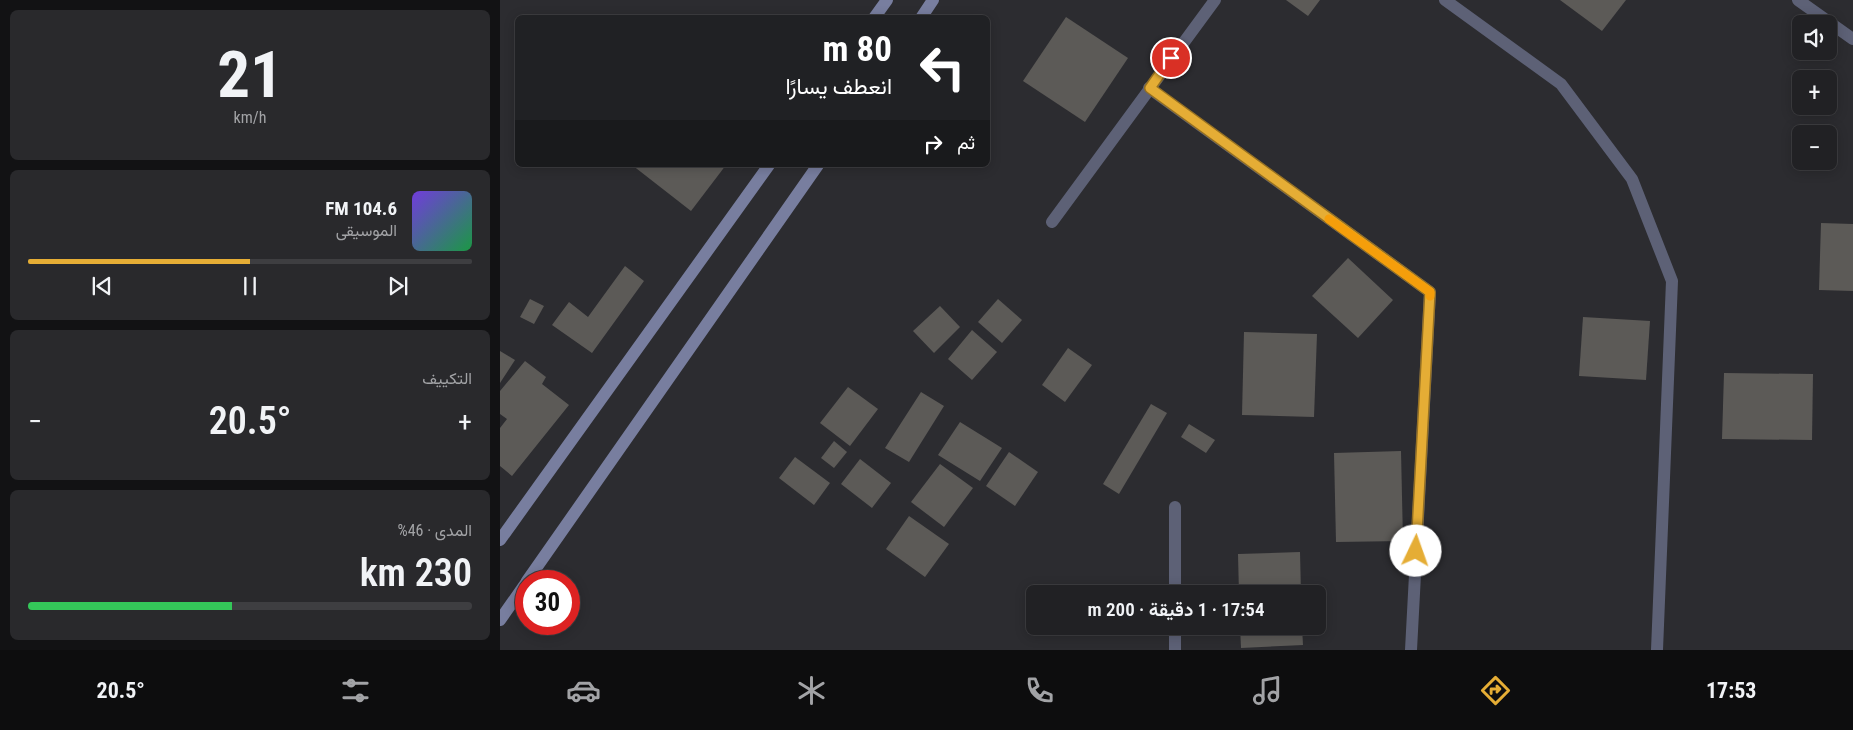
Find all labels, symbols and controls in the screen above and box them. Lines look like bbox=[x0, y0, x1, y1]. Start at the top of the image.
map controls bbox=[1792, 15, 1837, 170]
button: sound bbox=[1792, 15, 1837, 60]
text: 80 m bbox=[823, 29, 892, 70]
icon: left bbox=[910, 35, 975, 100]
text: 21 bbox=[217, 37, 283, 113]
pin bbox=[1150, 37, 1192, 79]
icon: arrive bbox=[1157, 44, 1185, 72]
button: + bbox=[1792, 70, 1837, 115]
text: انعطف يسارًا bbox=[785, 74, 892, 99]
text: km/h bbox=[234, 108, 266, 127]
button: − bbox=[1792, 125, 1837, 170]
icon: right bbox=[919, 130, 947, 158]
text: ثم bbox=[957, 131, 975, 154]
text: 104.6 FM bbox=[325, 197, 397, 220]
text: الموسيقى bbox=[336, 221, 397, 240]
icon: previous bbox=[88, 272, 116, 300]
icon: pause bbox=[236, 272, 264, 300]
icon: next bbox=[384, 272, 412, 300]
text: التكييف bbox=[422, 369, 472, 388]
text: 20.5° bbox=[209, 399, 291, 443]
text: − bbox=[28, 405, 42, 438]
text: + bbox=[458, 405, 472, 438]
text: المدى · 46% bbox=[398, 521, 472, 540]
position arrow bbox=[1389, 524, 1441, 576]
text: 230 km bbox=[360, 551, 472, 595]
speed limit sign: 30 bbox=[515, 570, 580, 635]
text: 17:54 · 1 دقيقة · 200 m bbox=[1088, 598, 1264, 621]
icon: filters bbox=[338, 673, 373, 708]
icon: car bbox=[566, 673, 601, 708]
icon: climate bbox=[794, 673, 829, 708]
icon: phone bbox=[1022, 673, 1057, 708]
icon: music bbox=[1250, 673, 1285, 708]
icon: directions bbox=[1478, 673, 1513, 708]
text: 20.5° bbox=[97, 678, 145, 703]
text: 17:53 bbox=[1706, 678, 1757, 703]

